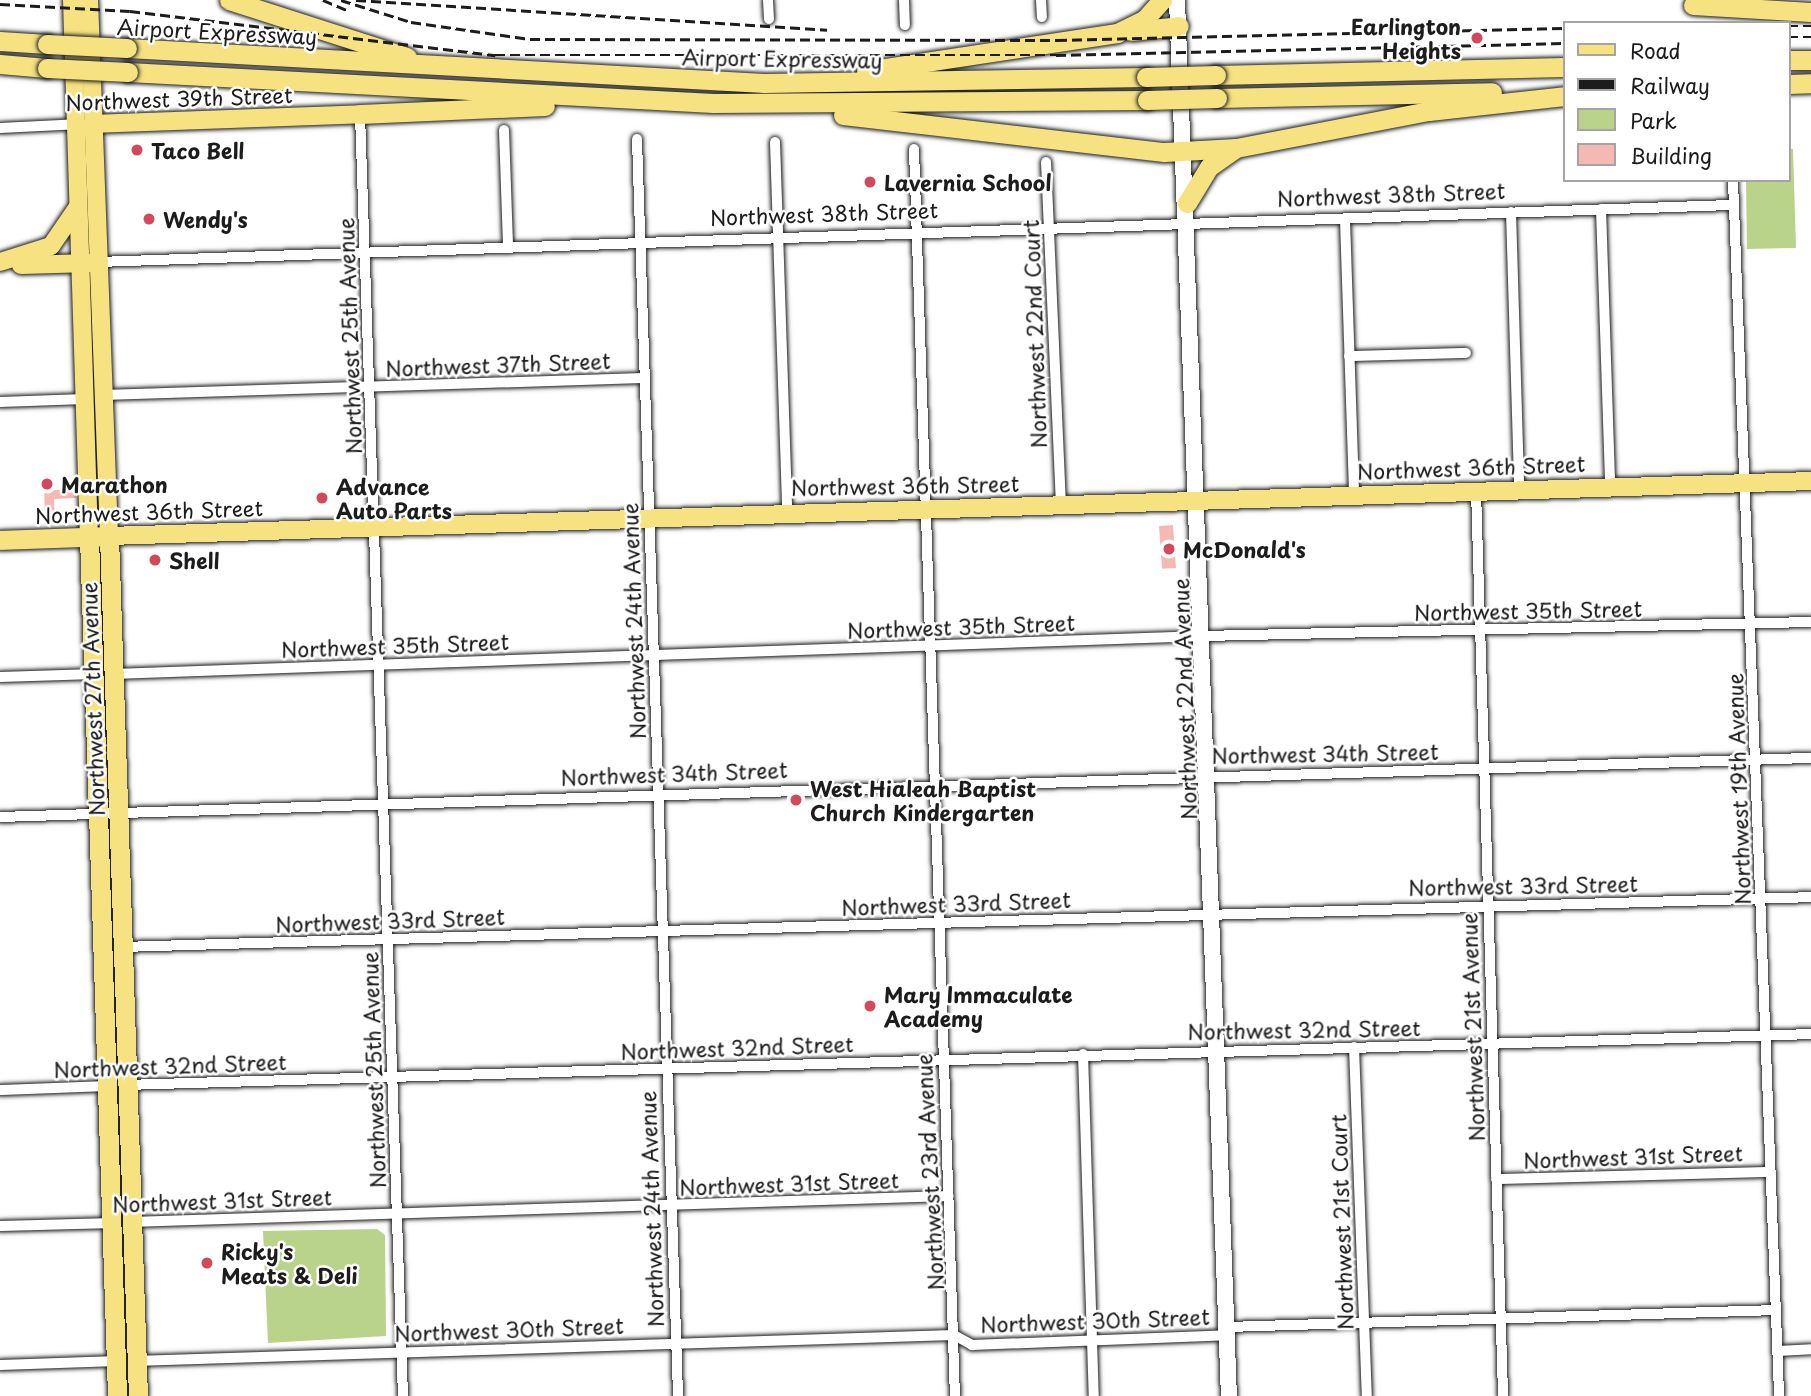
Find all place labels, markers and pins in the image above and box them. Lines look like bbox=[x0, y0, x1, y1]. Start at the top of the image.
place label: Earlington Heights bbox=[1351, 13, 1461, 63]
marker: Earlington Heights bbox=[1467, 28, 1487, 48]
place label: Taco Bell bbox=[151, 137, 246, 163]
marker: Taco Bell bbox=[129, 142, 145, 158]
place label: Lavernia School bbox=[884, 169, 1053, 195]
marker: Lavernia School bbox=[862, 174, 878, 190]
place label: Wendy's bbox=[163, 206, 248, 232]
marker: Wendy's bbox=[141, 211, 157, 227]
place label: Marathon bbox=[61, 471, 168, 497]
place label: Advance Auto Parts bbox=[336, 473, 453, 523]
marker: Marathon bbox=[39, 476, 55, 492]
marker: Advance Auto Parts bbox=[314, 490, 330, 506]
place label: McDonald's bbox=[1183, 536, 1306, 562]
marker: McDonald's bbox=[1161, 541, 1177, 557]
place label: Shell bbox=[169, 547, 220, 573]
marker: Shell bbox=[147, 552, 163, 568]
place label: West Hialeah Baptist Church Kindergarten bbox=[810, 775, 1038, 825]
marker: West Hialeah Baptist Church Kindergarten bbox=[788, 792, 804, 808]
place label: Mary Immaculate Academy bbox=[884, 981, 1073, 1031]
marker: Mary Immaculate Academy bbox=[862, 998, 878, 1014]
place label: Ricky's Meats & Deli bbox=[221, 1238, 357, 1288]
marker: Ricky's Meats & Deli bbox=[199, 1255, 215, 1271]

